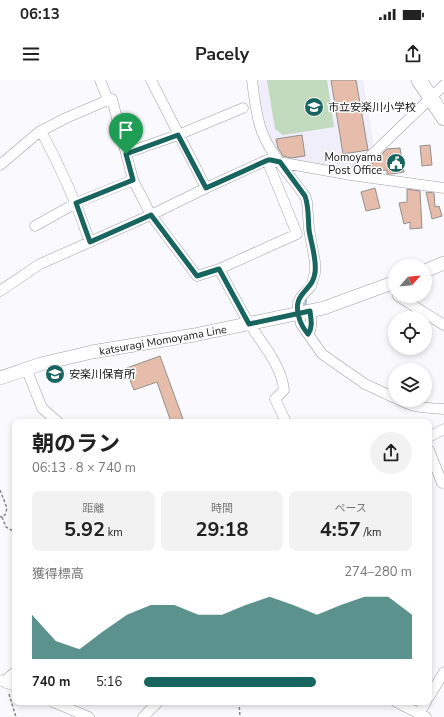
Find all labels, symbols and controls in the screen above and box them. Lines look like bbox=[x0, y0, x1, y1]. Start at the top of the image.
text: 06:13 bbox=[20, 4, 60, 24]
text: Pacely bbox=[195, 42, 249, 66]
icon: menu bbox=[20, 43, 42, 65]
icon: share bbox=[402, 43, 424, 65]
school or university icon: 市立安楽川小学校 bbox=[303, 96, 325, 118]
place label: 市立安楽川小学校 bbox=[328, 100, 416, 115]
pin bbox=[109, 113, 143, 154]
icon: arrive bbox=[115, 119, 137, 141]
place label: Momoyama Post Office bbox=[324, 150, 382, 178]
public building icon: Momoyama Post Office bbox=[385, 152, 407, 174]
north arrow bbox=[388, 259, 432, 303]
map controls bbox=[388, 259, 432, 407]
button: locate bbox=[388, 311, 432, 355]
street label: katsuragi Momoyama Line bbox=[98, 322, 228, 359]
school or university icon: 安楽川保育所 bbox=[44, 363, 66, 385]
button: layers bbox=[388, 363, 432, 407]
place label: 安楽川保育所 bbox=[69, 367, 136, 382]
text: 朝のラン bbox=[32, 429, 120, 459]
button: share bbox=[370, 432, 412, 474]
text: 06:13 · 8 × 740 m bbox=[32, 459, 136, 477]
text: 距離 bbox=[82, 501, 104, 516]
text: 時間 bbox=[211, 501, 233, 516]
text: ペース bbox=[334, 501, 367, 516]
text: 5.92 bbox=[64, 516, 105, 543]
text: 29:18 bbox=[196, 516, 248, 543]
text: 4:57 bbox=[320, 516, 361, 543]
text: km bbox=[105, 525, 123, 540]
text: /km bbox=[361, 525, 382, 540]
text: 274–280 m bbox=[344, 563, 412, 581]
text: 獲得標高 bbox=[32, 565, 84, 583]
text: 740 m bbox=[32, 673, 70, 691]
text: 5:16 bbox=[96, 673, 122, 691]

